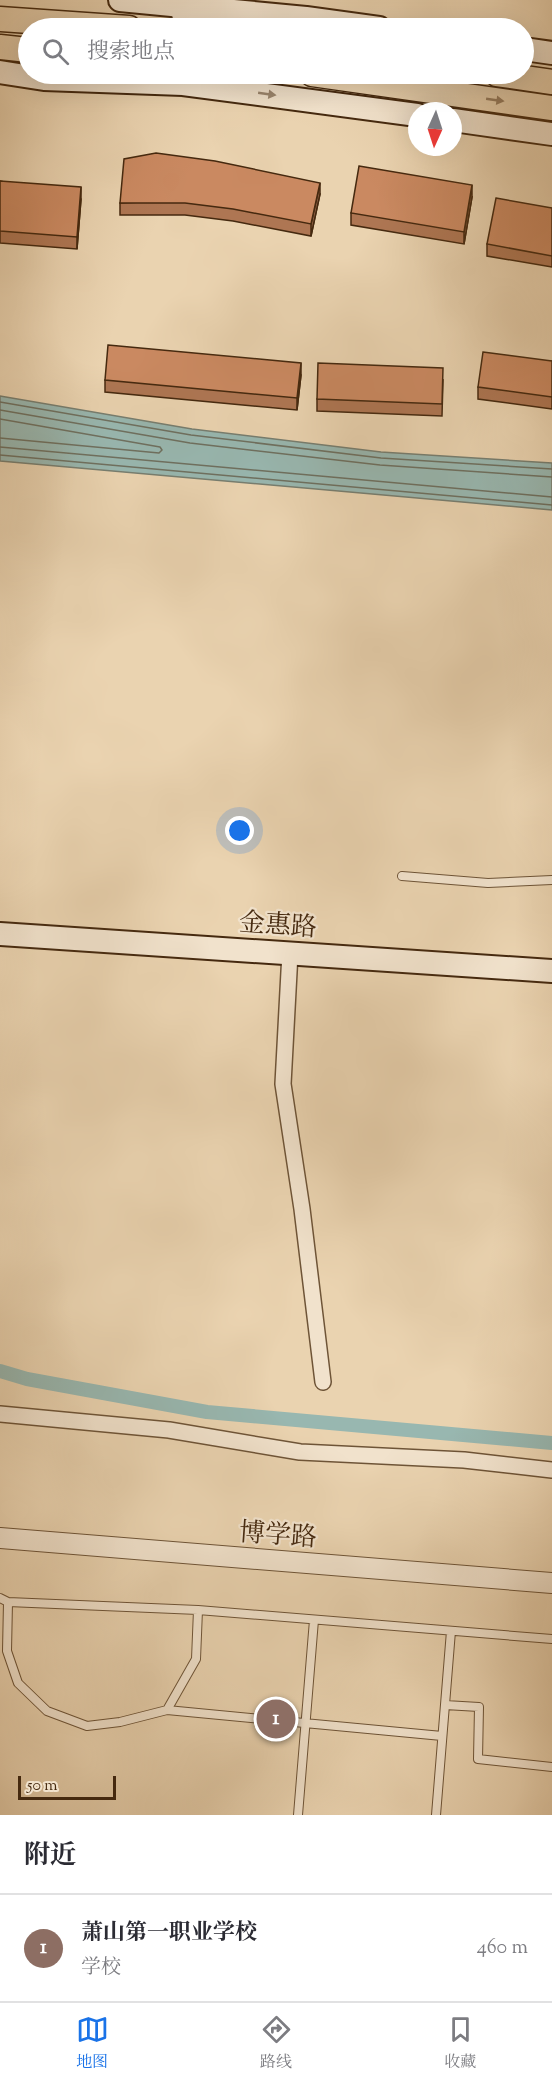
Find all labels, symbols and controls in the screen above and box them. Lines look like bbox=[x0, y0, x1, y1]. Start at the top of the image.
search box bbox=[18, 18, 534, 84]
icon: search bbox=[39, 35, 72, 68]
text: 搜索地点 bbox=[87, 37, 175, 69]
one-way arrow bbox=[258, 89, 277, 98]
one-way arrow bbox=[485, 95, 504, 104]
north arrow bbox=[408, 102, 462, 156]
your location bbox=[225, 816, 254, 845]
street label: 金惠路 bbox=[238, 905, 318, 948]
street label: 博学路 bbox=[238, 1515, 318, 1558]
pin: 1 bbox=[256, 1696, 296, 1742]
scale bar bbox=[18, 1773, 116, 1800]
text: 50 m bbox=[27, 1775, 58, 1798]
text: 附近 bbox=[24, 1838, 76, 1875]
text: 萧山第一职业学校 bbox=[81, 1918, 257, 1950]
text: 1 bbox=[40, 1934, 47, 1963]
text: 460 m bbox=[477, 1934, 528, 1963]
text: 学校 bbox=[81, 1954, 121, 1983]
tab: 地图 bbox=[76, 2013, 109, 2075]
tab: 路线 bbox=[260, 2013, 293, 2075]
tab: 收藏 bbox=[444, 2013, 477, 2075]

